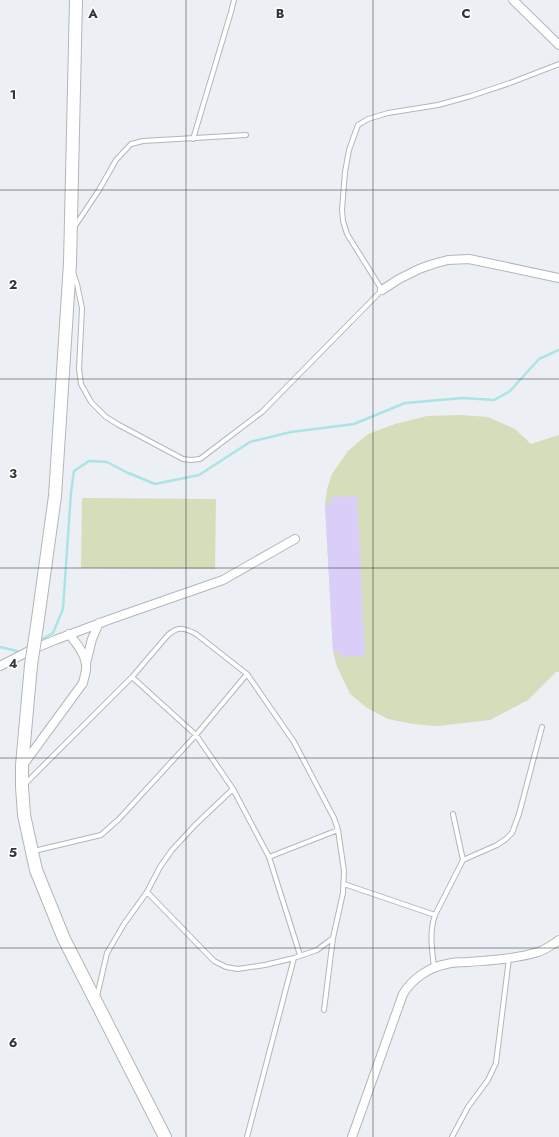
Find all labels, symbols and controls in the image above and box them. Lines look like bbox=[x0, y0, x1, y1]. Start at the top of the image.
text: A bbox=[87, 4, 98, 23]
text: B bbox=[276, 4, 285, 23]
text: C bbox=[461, 4, 471, 23]
text: 1 bbox=[10, 85, 16, 104]
text: 2 bbox=[9, 275, 17, 294]
text: 3 bbox=[9, 464, 17, 483]
text: 4 bbox=[8, 654, 18, 673]
text: 5 bbox=[9, 843, 17, 862]
text: 6 bbox=[9, 1033, 18, 1052]

